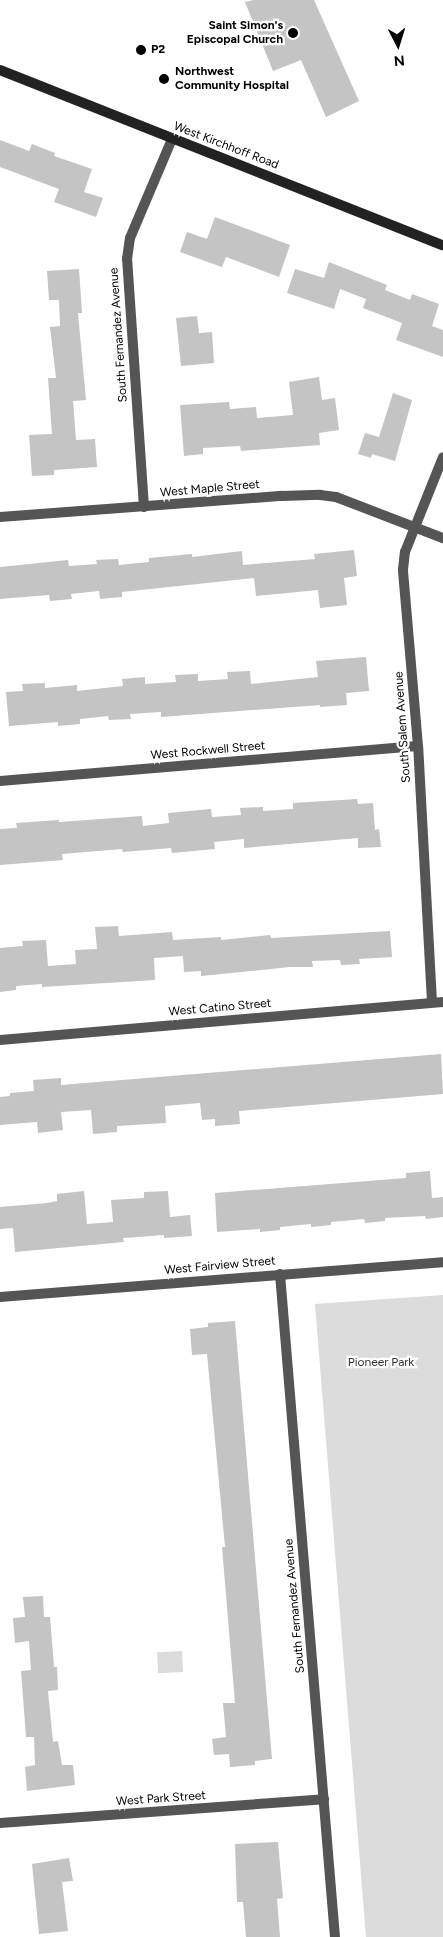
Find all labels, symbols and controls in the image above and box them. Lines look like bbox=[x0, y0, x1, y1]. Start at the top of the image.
place label: Saint Simon's Episcopal Church bbox=[187, 19, 283, 47]
north arrow bbox=[373, 20, 423, 70]
marker: Saint Simon's Episcopal Church bbox=[287, 27, 299, 39]
place label: P2 bbox=[151, 43, 165, 57]
marker: P2 bbox=[135, 44, 147, 56]
text: N bbox=[393, 52, 405, 69]
place label: Northwest Community Hospital bbox=[175, 65, 289, 93]
marker: Northwest Community Hospital bbox=[157, 72, 171, 86]
street label: West Kirchhoff Road bbox=[172, 119, 280, 173]
street label: South Fernandez Avenue bbox=[107, 267, 131, 403]
street label: West Maple Street bbox=[160, 477, 260, 501]
street label: South Salem Avenue bbox=[392, 671, 414, 783]
street label: West Rockwell Street bbox=[150, 739, 266, 763]
street label: West Catino Street bbox=[168, 996, 272, 1020]
street label: West Fairview Street bbox=[164, 1254, 276, 1278]
park label: Pioneer Park bbox=[348, 1356, 414, 1370]
street label: South Fernandez Avenue bbox=[282, 1538, 308, 1674]
street label: West Park Street bbox=[116, 1789, 206, 1809]

